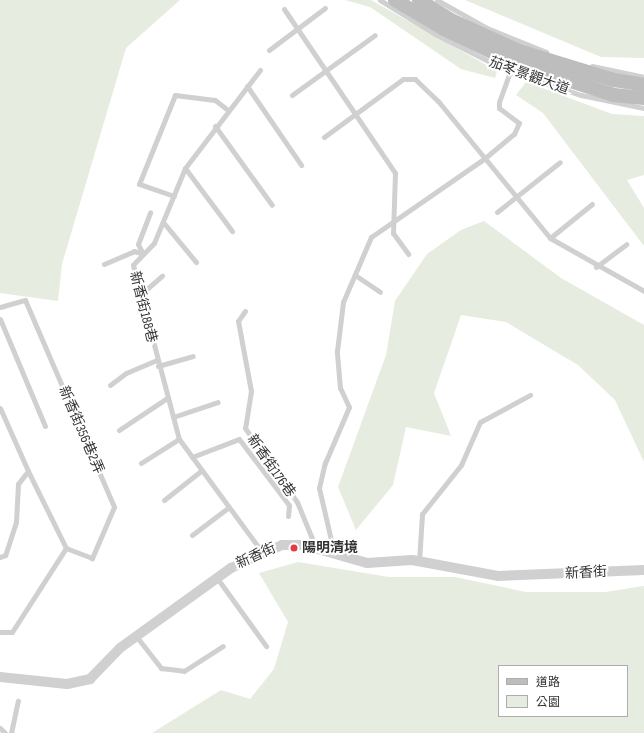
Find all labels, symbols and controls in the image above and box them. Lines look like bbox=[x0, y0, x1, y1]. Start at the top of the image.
street label: 茄苳景觀大道 bbox=[487, 54, 571, 98]
street label: 新香街188巷 bbox=[126, 269, 160, 345]
street label: 新香街356巷2弄 bbox=[55, 384, 107, 476]
street label: 新香街176巷 bbox=[243, 431, 299, 501]
street label: 新香街 bbox=[233, 540, 279, 572]
place label: 陽明清境 bbox=[302, 540, 358, 556]
marker: 陽明清境 bbox=[289, 543, 299, 553]
street label: 新香街 bbox=[565, 564, 607, 582]
legend bbox=[498, 665, 628, 717]
text: 道路 bbox=[536, 675, 560, 690]
text: 公園 bbox=[536, 695, 560, 710]

